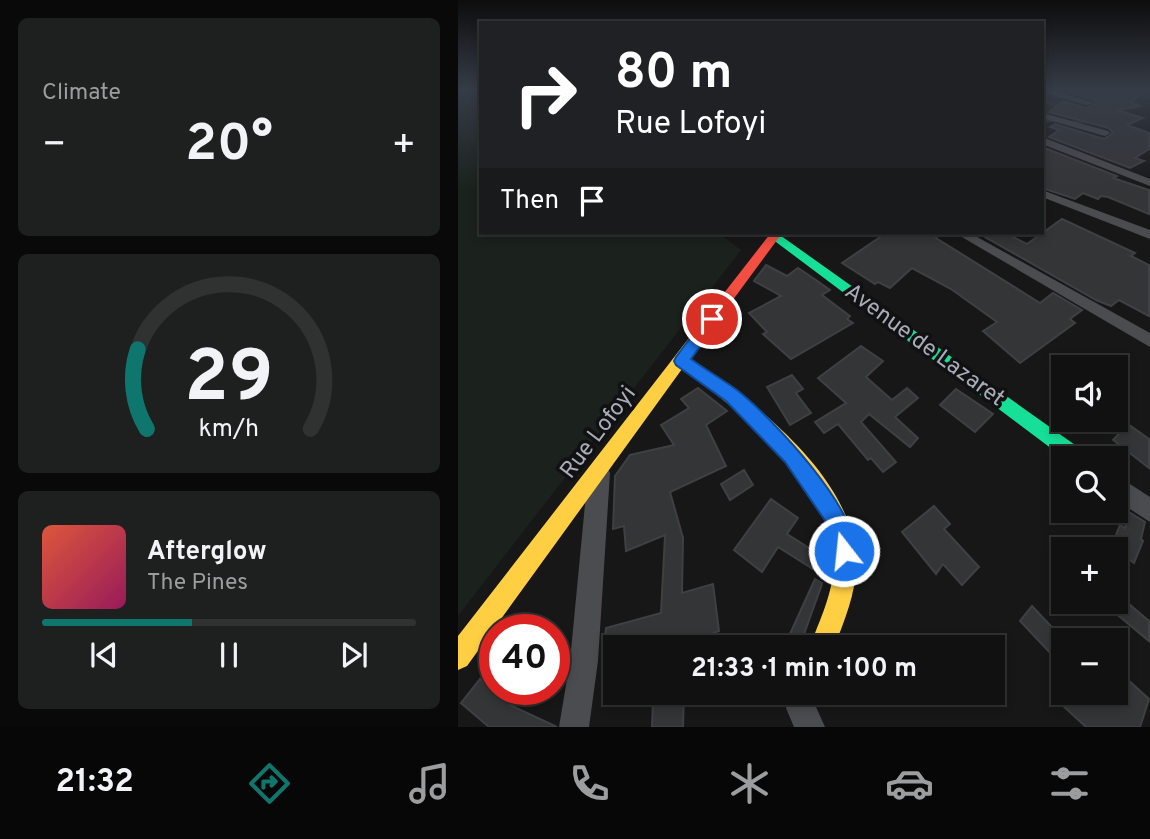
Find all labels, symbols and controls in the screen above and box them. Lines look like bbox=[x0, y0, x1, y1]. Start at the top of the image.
text: 80 m bbox=[615, 44, 732, 106]
icon: right bbox=[500, 49, 591, 140]
text: Climate bbox=[42, 79, 121, 108]
text: Rue Lofoyi bbox=[615, 105, 766, 145]
text: 20° bbox=[185, 113, 273, 179]
text: − bbox=[42, 122, 67, 171]
text: + bbox=[391, 122, 416, 171]
icon: arrive bbox=[573, 182, 611, 220]
text: Then bbox=[500, 185, 559, 218]
street label: Avenue de Lazaret bbox=[838, 278, 1010, 414]
pin bbox=[682, 289, 742, 349]
icon: arrive bbox=[693, 300, 731, 338]
text: 29 bbox=[184, 336, 274, 428]
map controls bbox=[1051, 355, 1128, 705]
button: sound bbox=[1051, 355, 1128, 432]
street label: Rue Lofoyi bbox=[555, 381, 643, 485]
text: km/h bbox=[199, 414, 259, 446]
button: search bbox=[1051, 446, 1128, 523]
position arrow bbox=[807, 514, 881, 588]
text: Afterglow bbox=[147, 536, 267, 569]
button: + bbox=[1051, 537, 1128, 614]
text: The Pines bbox=[147, 569, 248, 598]
speed limit sign: 40 bbox=[479, 614, 570, 705]
button: − bbox=[1051, 628, 1128, 705]
icon: previous bbox=[85, 636, 123, 674]
icon: pause bbox=[210, 636, 248, 674]
icon: next bbox=[335, 636, 373, 674]
text: 21:33 · 1 min · 100 m bbox=[691, 653, 917, 686]
icon: directions bbox=[245, 759, 294, 808]
icon: music bbox=[405, 759, 454, 808]
icon: phone bbox=[565, 759, 614, 808]
icon: climate bbox=[725, 759, 774, 808]
icon: car bbox=[885, 759, 934, 808]
icon: filters bbox=[1045, 759, 1094, 808]
text: 21:32 bbox=[56, 763, 134, 803]

